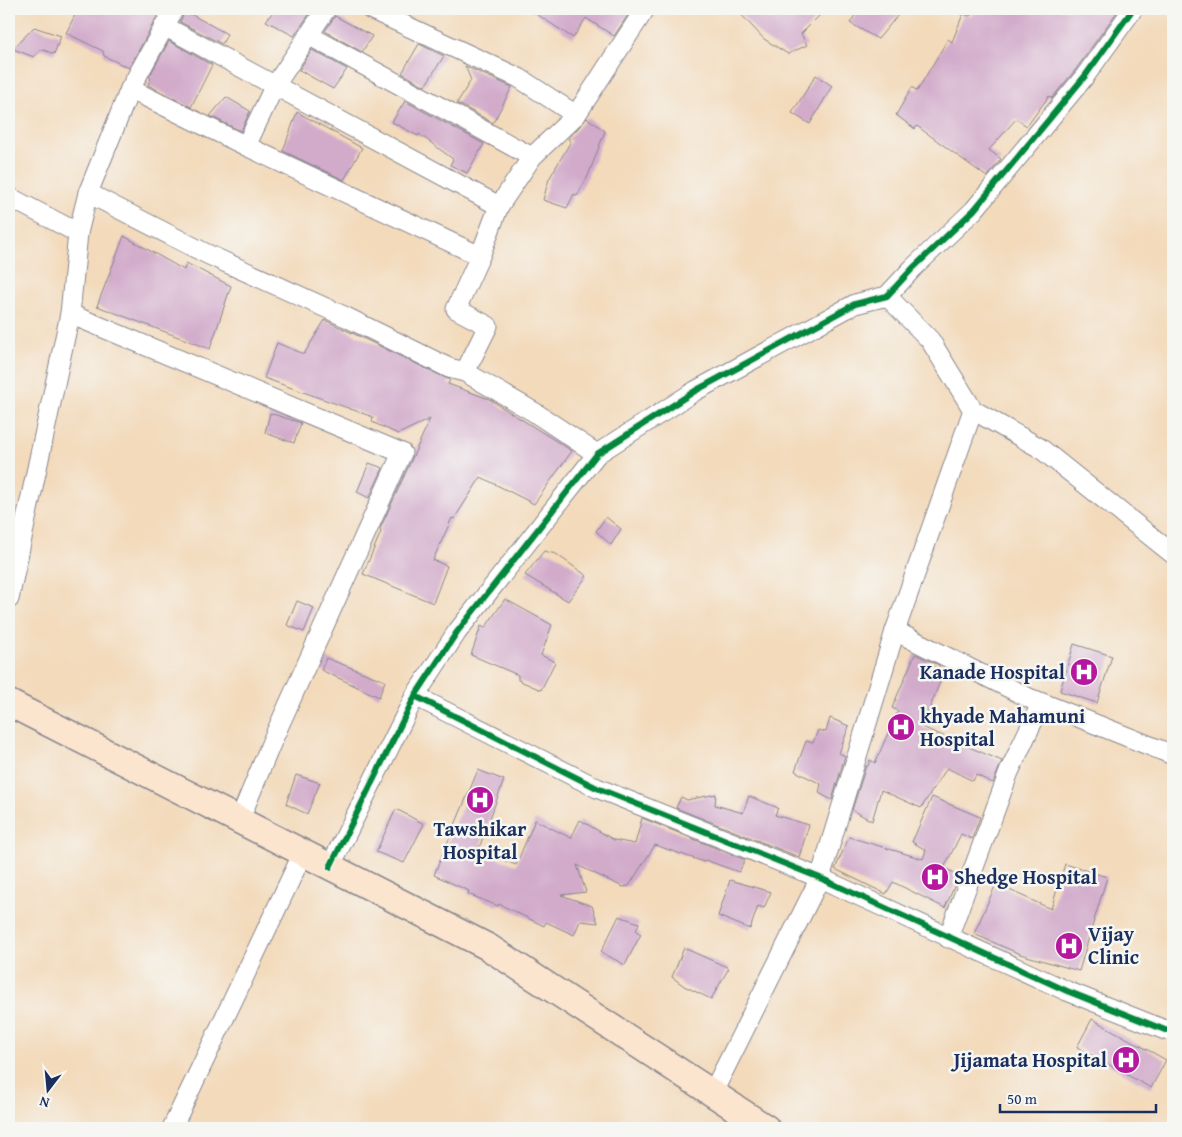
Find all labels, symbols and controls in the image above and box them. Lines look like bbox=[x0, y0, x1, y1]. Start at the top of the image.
place label: Kanade Hospital bbox=[920, 657, 1065, 686]
hospital icon: Kanade Hospital bbox=[1069, 657, 1099, 687]
place label: khyade Mahamuni Hospital bbox=[920, 701, 1085, 753]
hospital icon: khyade Mahamuni Hospital bbox=[886, 712, 916, 742]
hospital icon: Tawshikar Hospital bbox=[465, 785, 495, 815]
place label: Tawshikar Hospital bbox=[434, 814, 526, 866]
hospital icon: Shedge Hospital bbox=[920, 862, 950, 892]
place label: Shedge Hospital bbox=[954, 862, 1097, 891]
place label: Vijay Clinic bbox=[1088, 919, 1139, 971]
hospital icon: Vijay Clinic bbox=[1054, 931, 1084, 961]
place label: Jijamata Hospital bbox=[950, 1045, 1107, 1074]
hospital icon: Jijamata Hospital bbox=[1111, 1045, 1141, 1075]
north arrow bbox=[22, 1064, 72, 1114]
scale bar bbox=[1000, 1082, 1156, 1114]
text: 50 m bbox=[1007, 1088, 1038, 1109]
text: N bbox=[37, 1091, 52, 1113]

